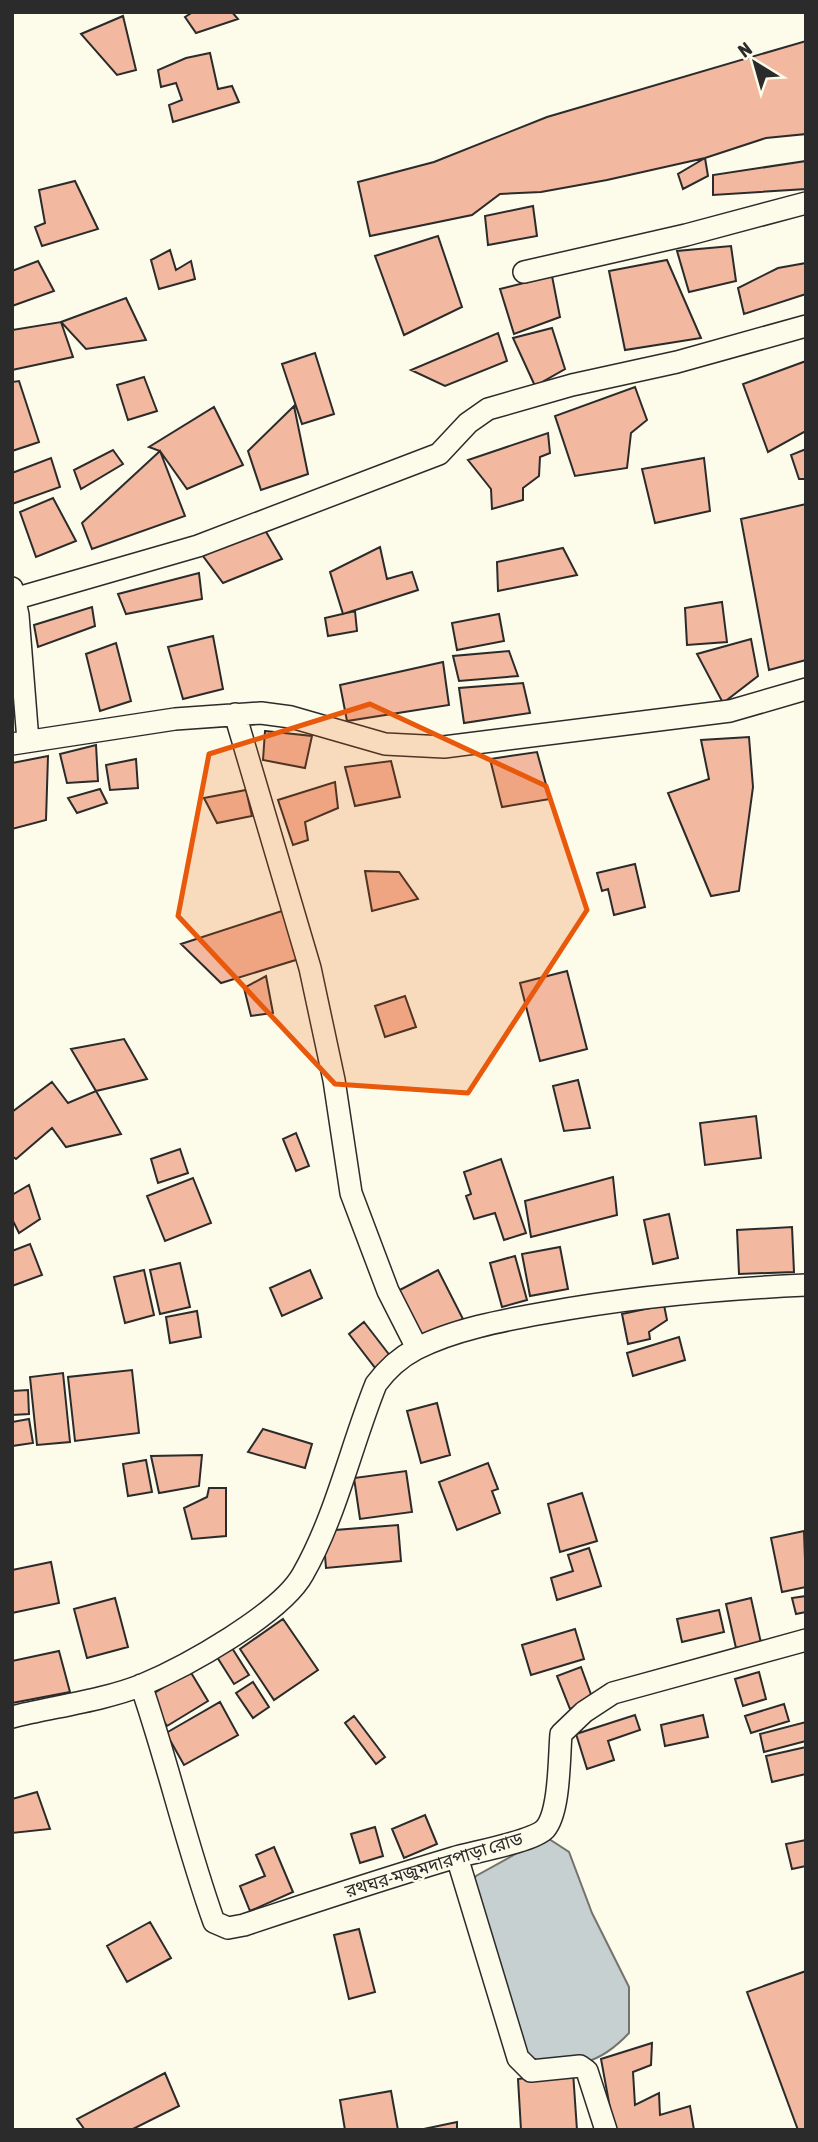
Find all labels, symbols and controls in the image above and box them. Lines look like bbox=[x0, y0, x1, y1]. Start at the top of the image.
north arrow bbox=[720, 28, 790, 98]
text: N bbox=[734, 37, 756, 62]
street label: রথঘর-মজুমদারপাড়া রোড bbox=[342, 1827, 525, 1902]

